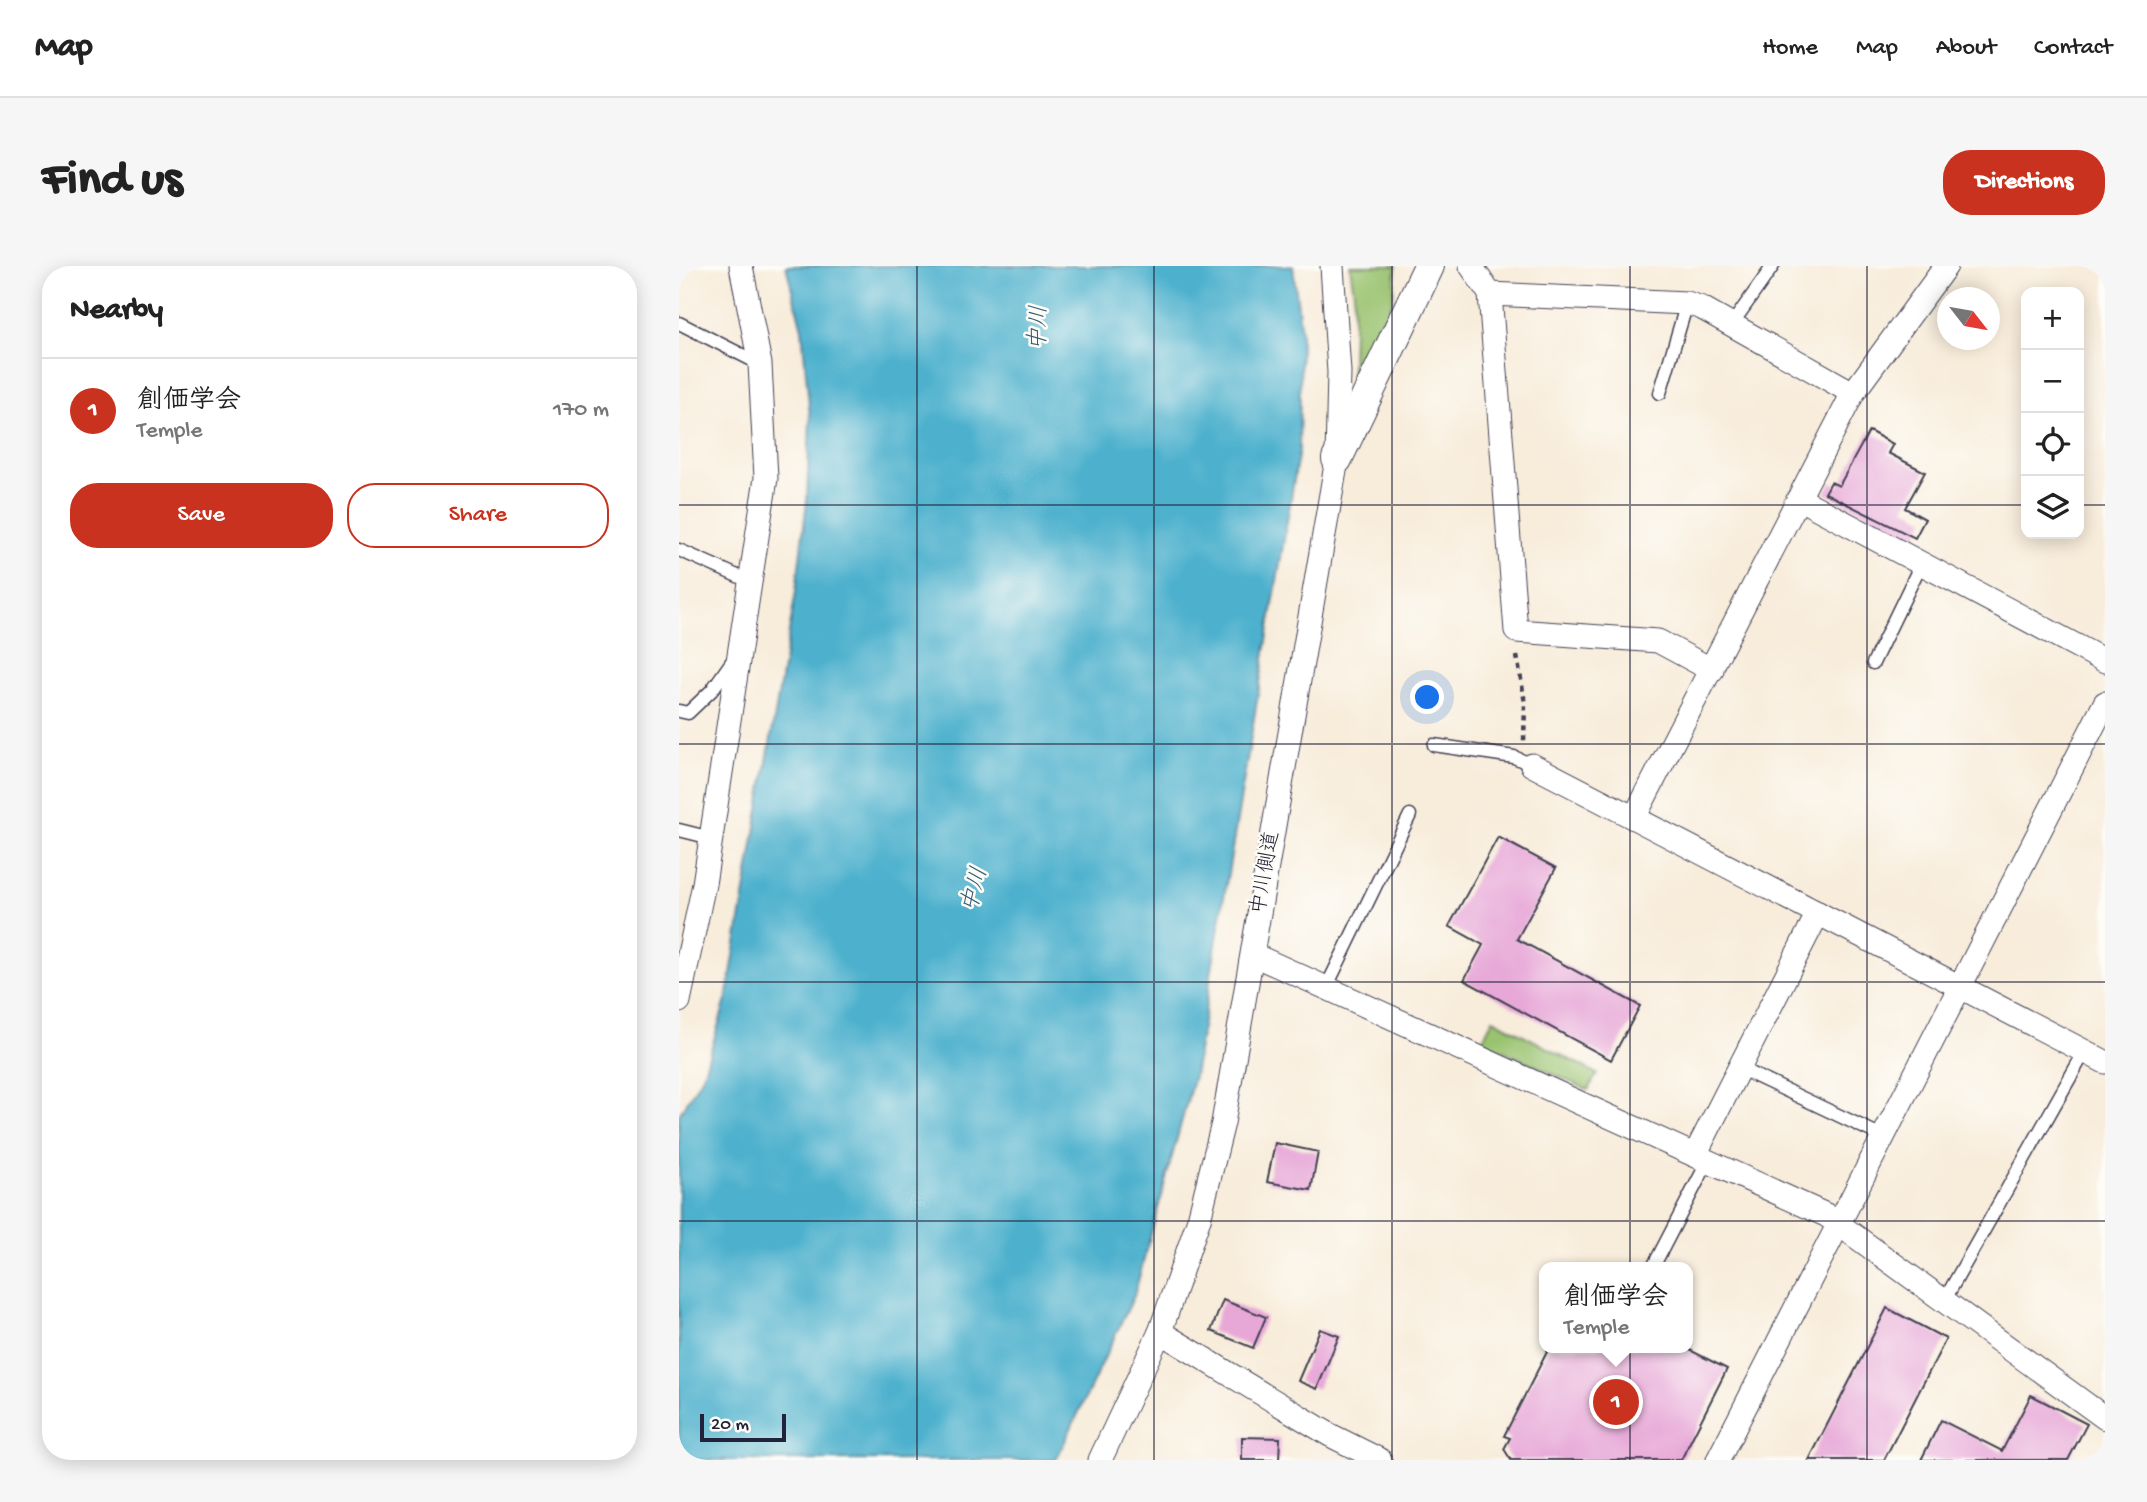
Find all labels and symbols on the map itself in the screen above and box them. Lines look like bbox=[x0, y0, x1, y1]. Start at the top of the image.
north arrow bbox=[1937, 287, 2000, 350]
water label: 中川 bbox=[1025, 305, 1054, 351]
your location bbox=[1410, 680, 1444, 714]
street label: 中川側道 bbox=[1245, 829, 1287, 917]
water label: 中川 bbox=[956, 864, 995, 916]
pin: 1 bbox=[1593, 1376, 1639, 1428]
scale bar bbox=[700, 1411, 786, 1443]

